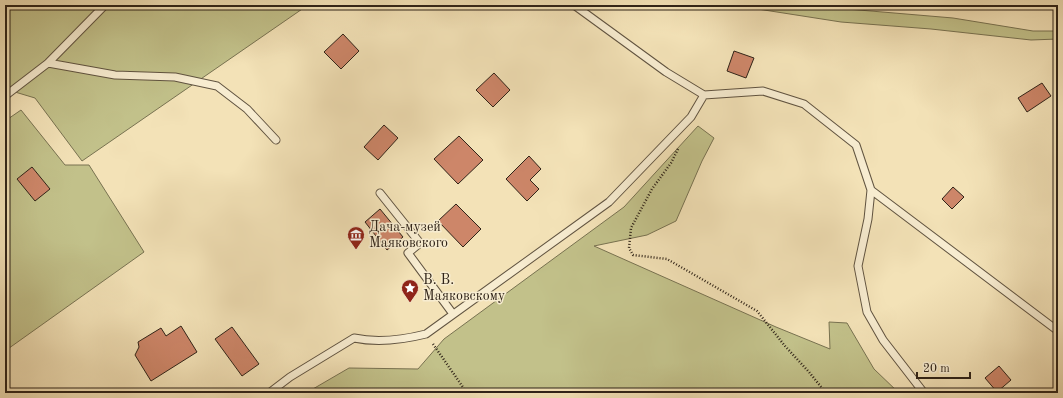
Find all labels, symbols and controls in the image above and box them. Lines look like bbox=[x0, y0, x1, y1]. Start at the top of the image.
place label: Дача-музей Маяковского bbox=[369, 220, 448, 250]
museum icon: Дача-музей Маяковского bbox=[346, 225, 366, 250]
place label: В. В. Маяковскому bbox=[423, 273, 506, 303]
place icon: В. В. Маяковскому bbox=[400, 278, 420, 303]
scale bar bbox=[917, 354, 970, 380]
text: 20 m bbox=[923, 363, 950, 375]

